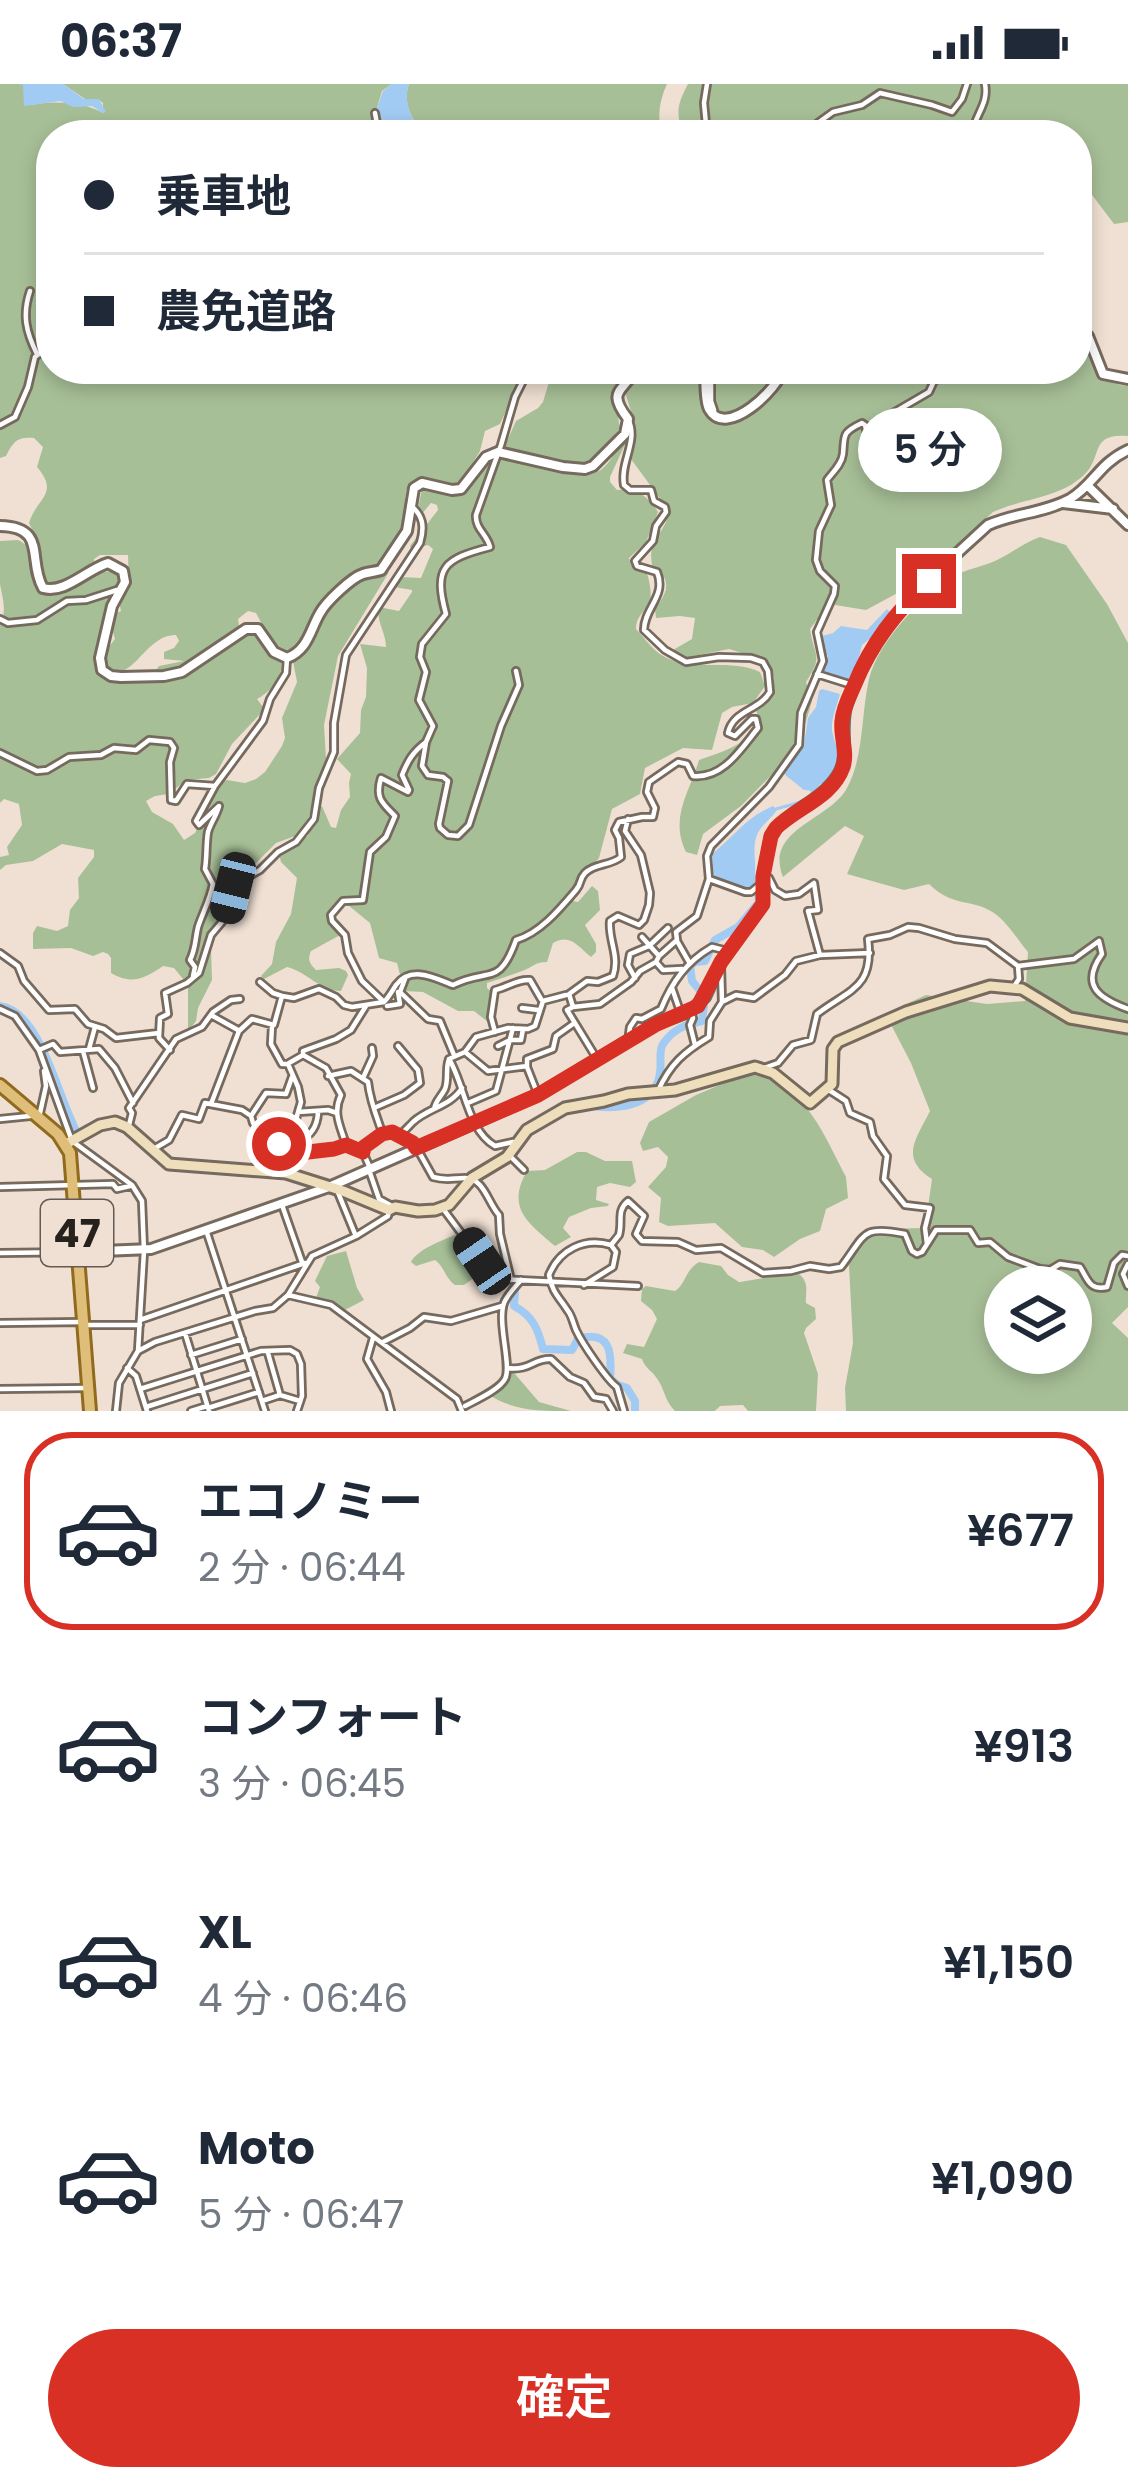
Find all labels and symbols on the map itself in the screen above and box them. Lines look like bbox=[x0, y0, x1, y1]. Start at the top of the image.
callout: 5 分 bbox=[857, 407, 1001, 491]
route end bbox=[902, 554, 956, 608]
car bbox=[207, 849, 259, 927]
route start bbox=[252, 1117, 306, 1171]
road number: 47 bbox=[41, 1200, 113, 1266]
car bbox=[447, 1221, 517, 1301]

